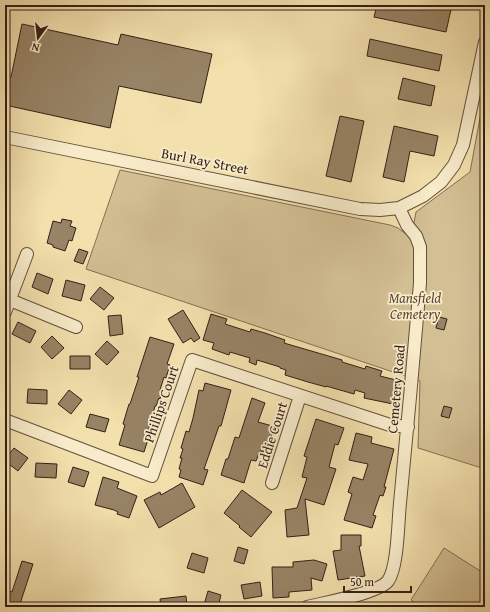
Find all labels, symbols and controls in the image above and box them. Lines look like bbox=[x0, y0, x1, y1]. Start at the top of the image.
north arrow bbox=[18, 18, 58, 58]
text: N bbox=[29, 39, 41, 56]
street label: Burl Ray Street bbox=[160, 143, 250, 179]
park label: Mansfield Cemetery bbox=[389, 288, 442, 324]
street label: Cemetery Road bbox=[382, 343, 410, 434]
street label: Phillips Court bbox=[138, 363, 184, 445]
street label: Eddie Court bbox=[252, 399, 292, 471]
scale bar bbox=[344, 568, 411, 594]
text: 50 m bbox=[350, 573, 374, 590]

